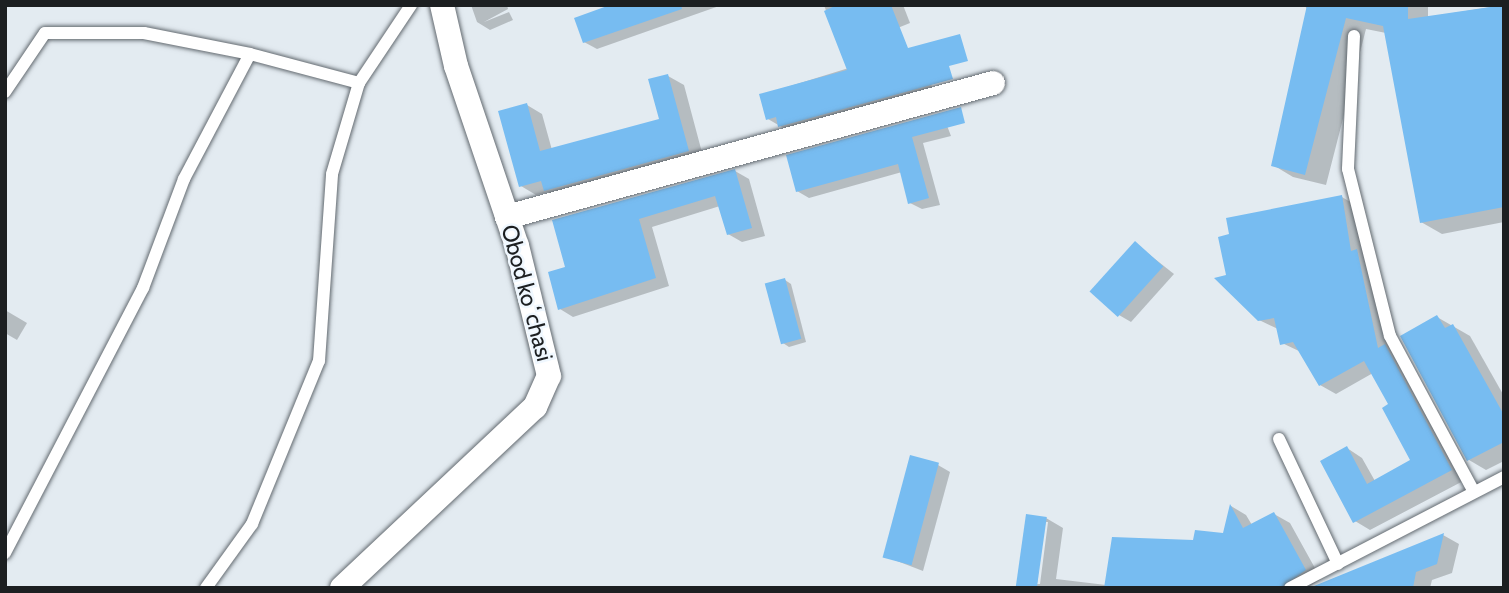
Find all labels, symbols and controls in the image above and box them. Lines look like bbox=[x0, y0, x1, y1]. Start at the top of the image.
street label: Obod koʻchasi bbox=[496, 222, 558, 364]

